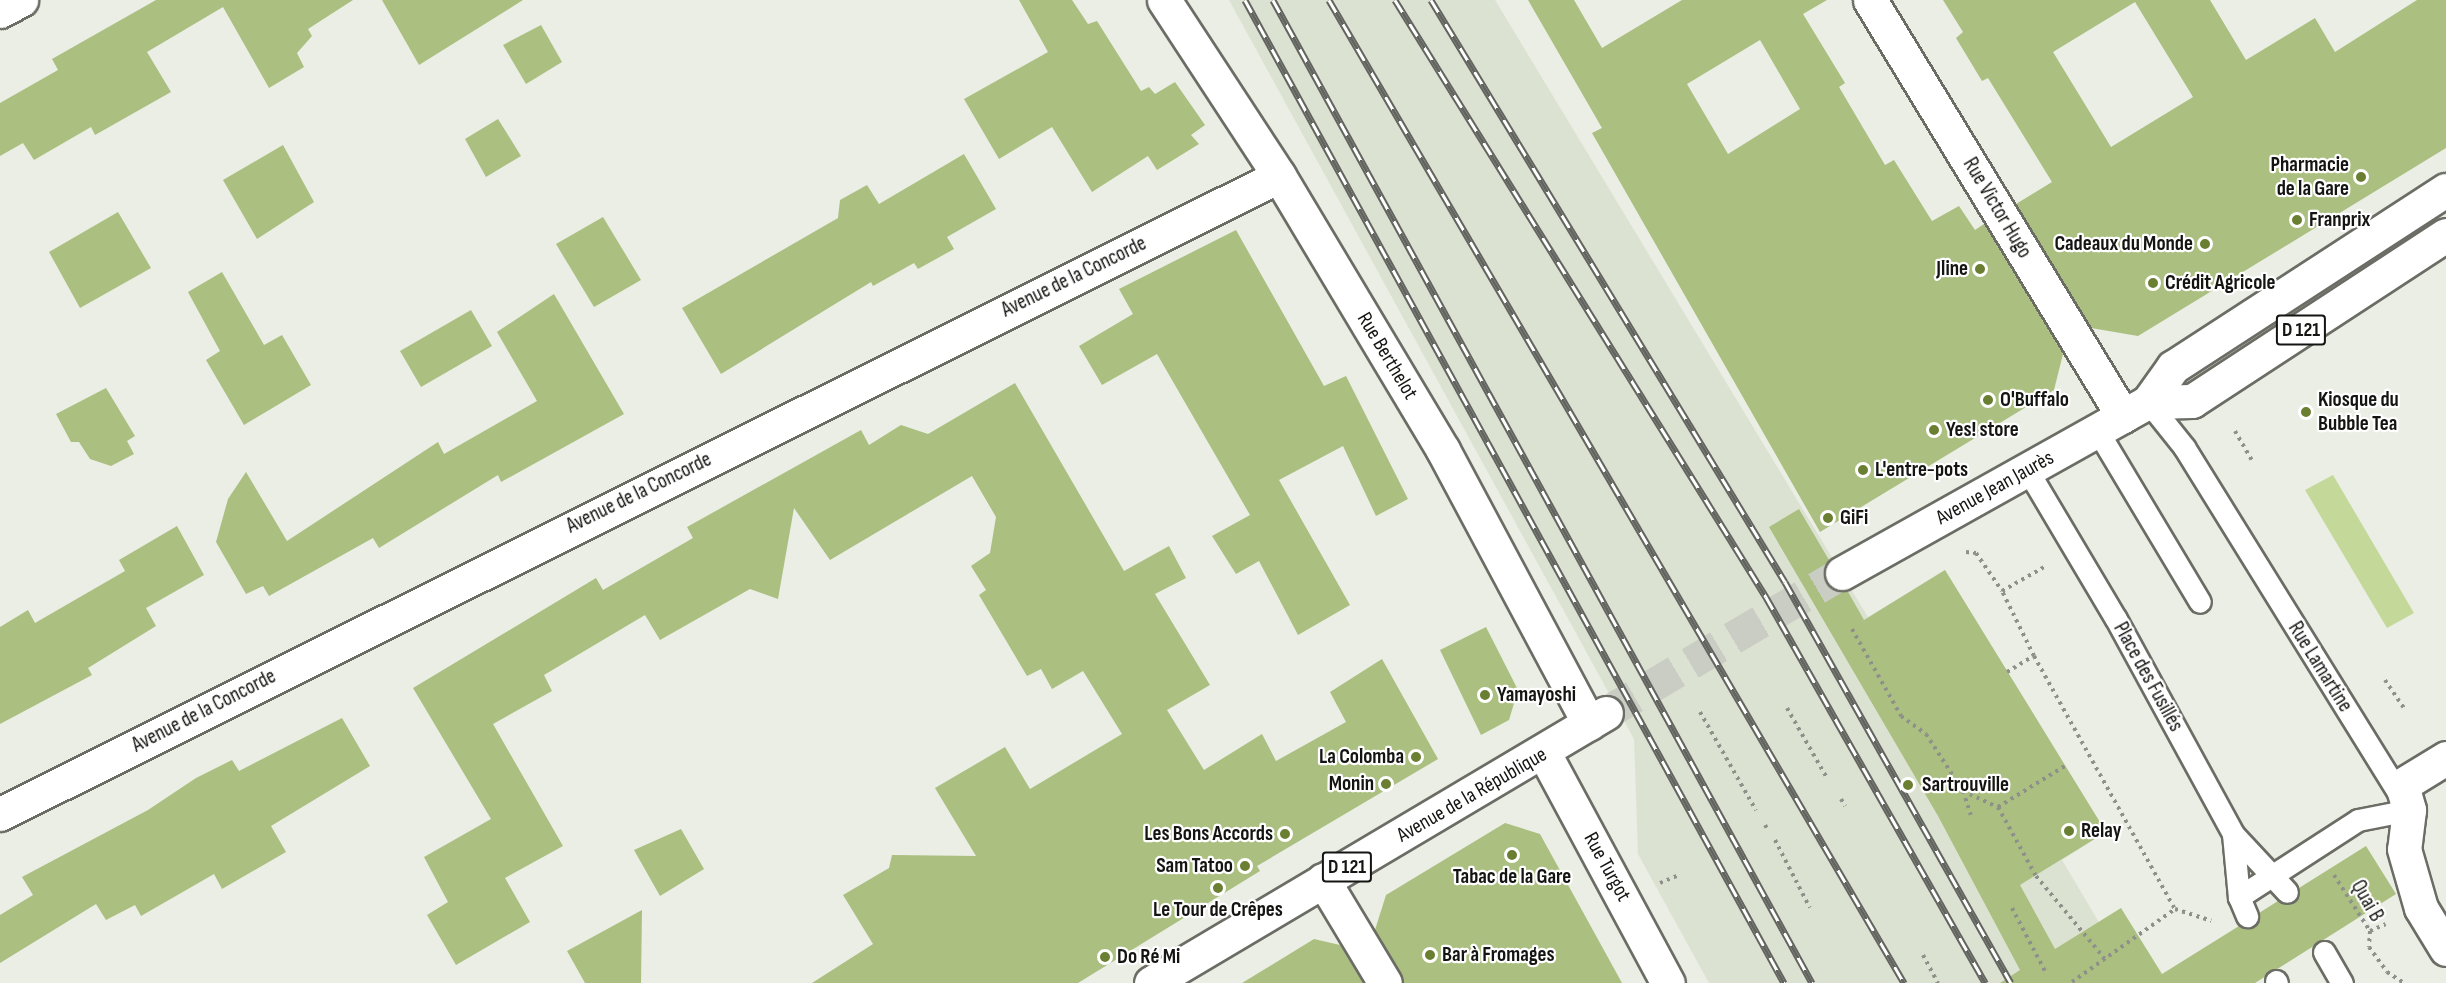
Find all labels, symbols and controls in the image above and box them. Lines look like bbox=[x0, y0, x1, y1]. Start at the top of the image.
place label: Pharmacie de la Gare bbox=[2270, 152, 2349, 202]
street label: Rue Victor Hugo bbox=[1957, 153, 2037, 263]
marker: Pharmacie de la Gare bbox=[2354, 170, 2368, 184]
place label: Franprix bbox=[2309, 207, 2370, 233]
marker: Franprix bbox=[2290, 213, 2304, 227]
street label: Avenue de la Concorde bbox=[997, 231, 1151, 323]
place label: Cadeaux du Monde bbox=[2054, 231, 2193, 257]
marker: Cadeaux du Monde bbox=[2198, 237, 2212, 251]
place label: Jline bbox=[1936, 256, 1968, 282]
marker: Jline bbox=[1973, 262, 1987, 276]
place label: Crédit Agricole bbox=[2165, 270, 2276, 296]
marker: Crédit Agricole bbox=[2146, 276, 2160, 290]
street label: Rue Berthelot bbox=[1351, 308, 1423, 404]
road number: D 121 bbox=[2276, 313, 2326, 347]
place label: O'Buffalo bbox=[2000, 387, 2069, 413]
place label: Kiosque du Bubble Tea bbox=[2318, 387, 2399, 437]
marker: O'Buffalo bbox=[1981, 393, 1995, 407]
marker: Kiosque du Bubble Tea bbox=[2299, 405, 2313, 419]
place label: Yes! store bbox=[1946, 417, 2019, 443]
marker: Yes! store bbox=[1927, 423, 1941, 437]
street label: Avenue Jean Jaurès bbox=[1932, 445, 2058, 531]
street label: Avenue de la Concorde bbox=[562, 447, 716, 539]
place label: L'entre-pots bbox=[1875, 457, 1968, 483]
marker: L'entre-pots bbox=[1856, 463, 1870, 477]
place label: GiFi bbox=[1840, 505, 1868, 531]
marker: GiFi bbox=[1821, 511, 1835, 525]
street label: Rue Lamartine bbox=[2282, 617, 2358, 717]
street label: Place des Fusillés bbox=[2108, 618, 2188, 736]
street label: Avenue de la Concorde bbox=[128, 664, 280, 758]
place label: Yamayoshi bbox=[1497, 682, 1576, 708]
marker: Yamayoshi bbox=[1478, 688, 1492, 702]
street label: Avenue de la République bbox=[1393, 742, 1551, 848]
place label: La Colomba bbox=[1319, 744, 1404, 770]
marker: La Colomba bbox=[1409, 750, 1423, 764]
place label: Monin bbox=[1329, 771, 1374, 797]
place label: Sartrouville bbox=[1922, 772, 2009, 798]
marker: Sartrouville bbox=[1899, 776, 1917, 794]
marker: Monin bbox=[1379, 777, 1393, 791]
place label: Relay bbox=[2081, 818, 2121, 844]
place label: Les Bons Accords bbox=[1144, 821, 1273, 847]
marker: Relay bbox=[2062, 824, 2076, 838]
marker: Les Bons Accords bbox=[1278, 827, 1292, 841]
street label: Rue Turgot bbox=[1578, 828, 1636, 906]
marker: Tabac de la Gare bbox=[1505, 848, 1519, 862]
road number: D 121 bbox=[1322, 850, 1372, 884]
place label: Sam Tatoo bbox=[1156, 853, 1233, 879]
marker: Sam Tatoo bbox=[1238, 859, 1252, 873]
place label: Tabac de la Gare bbox=[1453, 864, 1571, 890]
street label: Quai B bbox=[2345, 876, 2389, 926]
marker: Le Tour de Crêpes bbox=[1211, 881, 1225, 895]
place label: Le Tour de Crêpes bbox=[1153, 897, 1283, 923]
place label: Bar à Fromages bbox=[1442, 942, 1554, 968]
place label: Do Ré Mi bbox=[1117, 944, 1180, 970]
marker: Bar à Fromages bbox=[1423, 948, 1437, 962]
marker: Do Ré Mi bbox=[1098, 950, 1112, 964]

